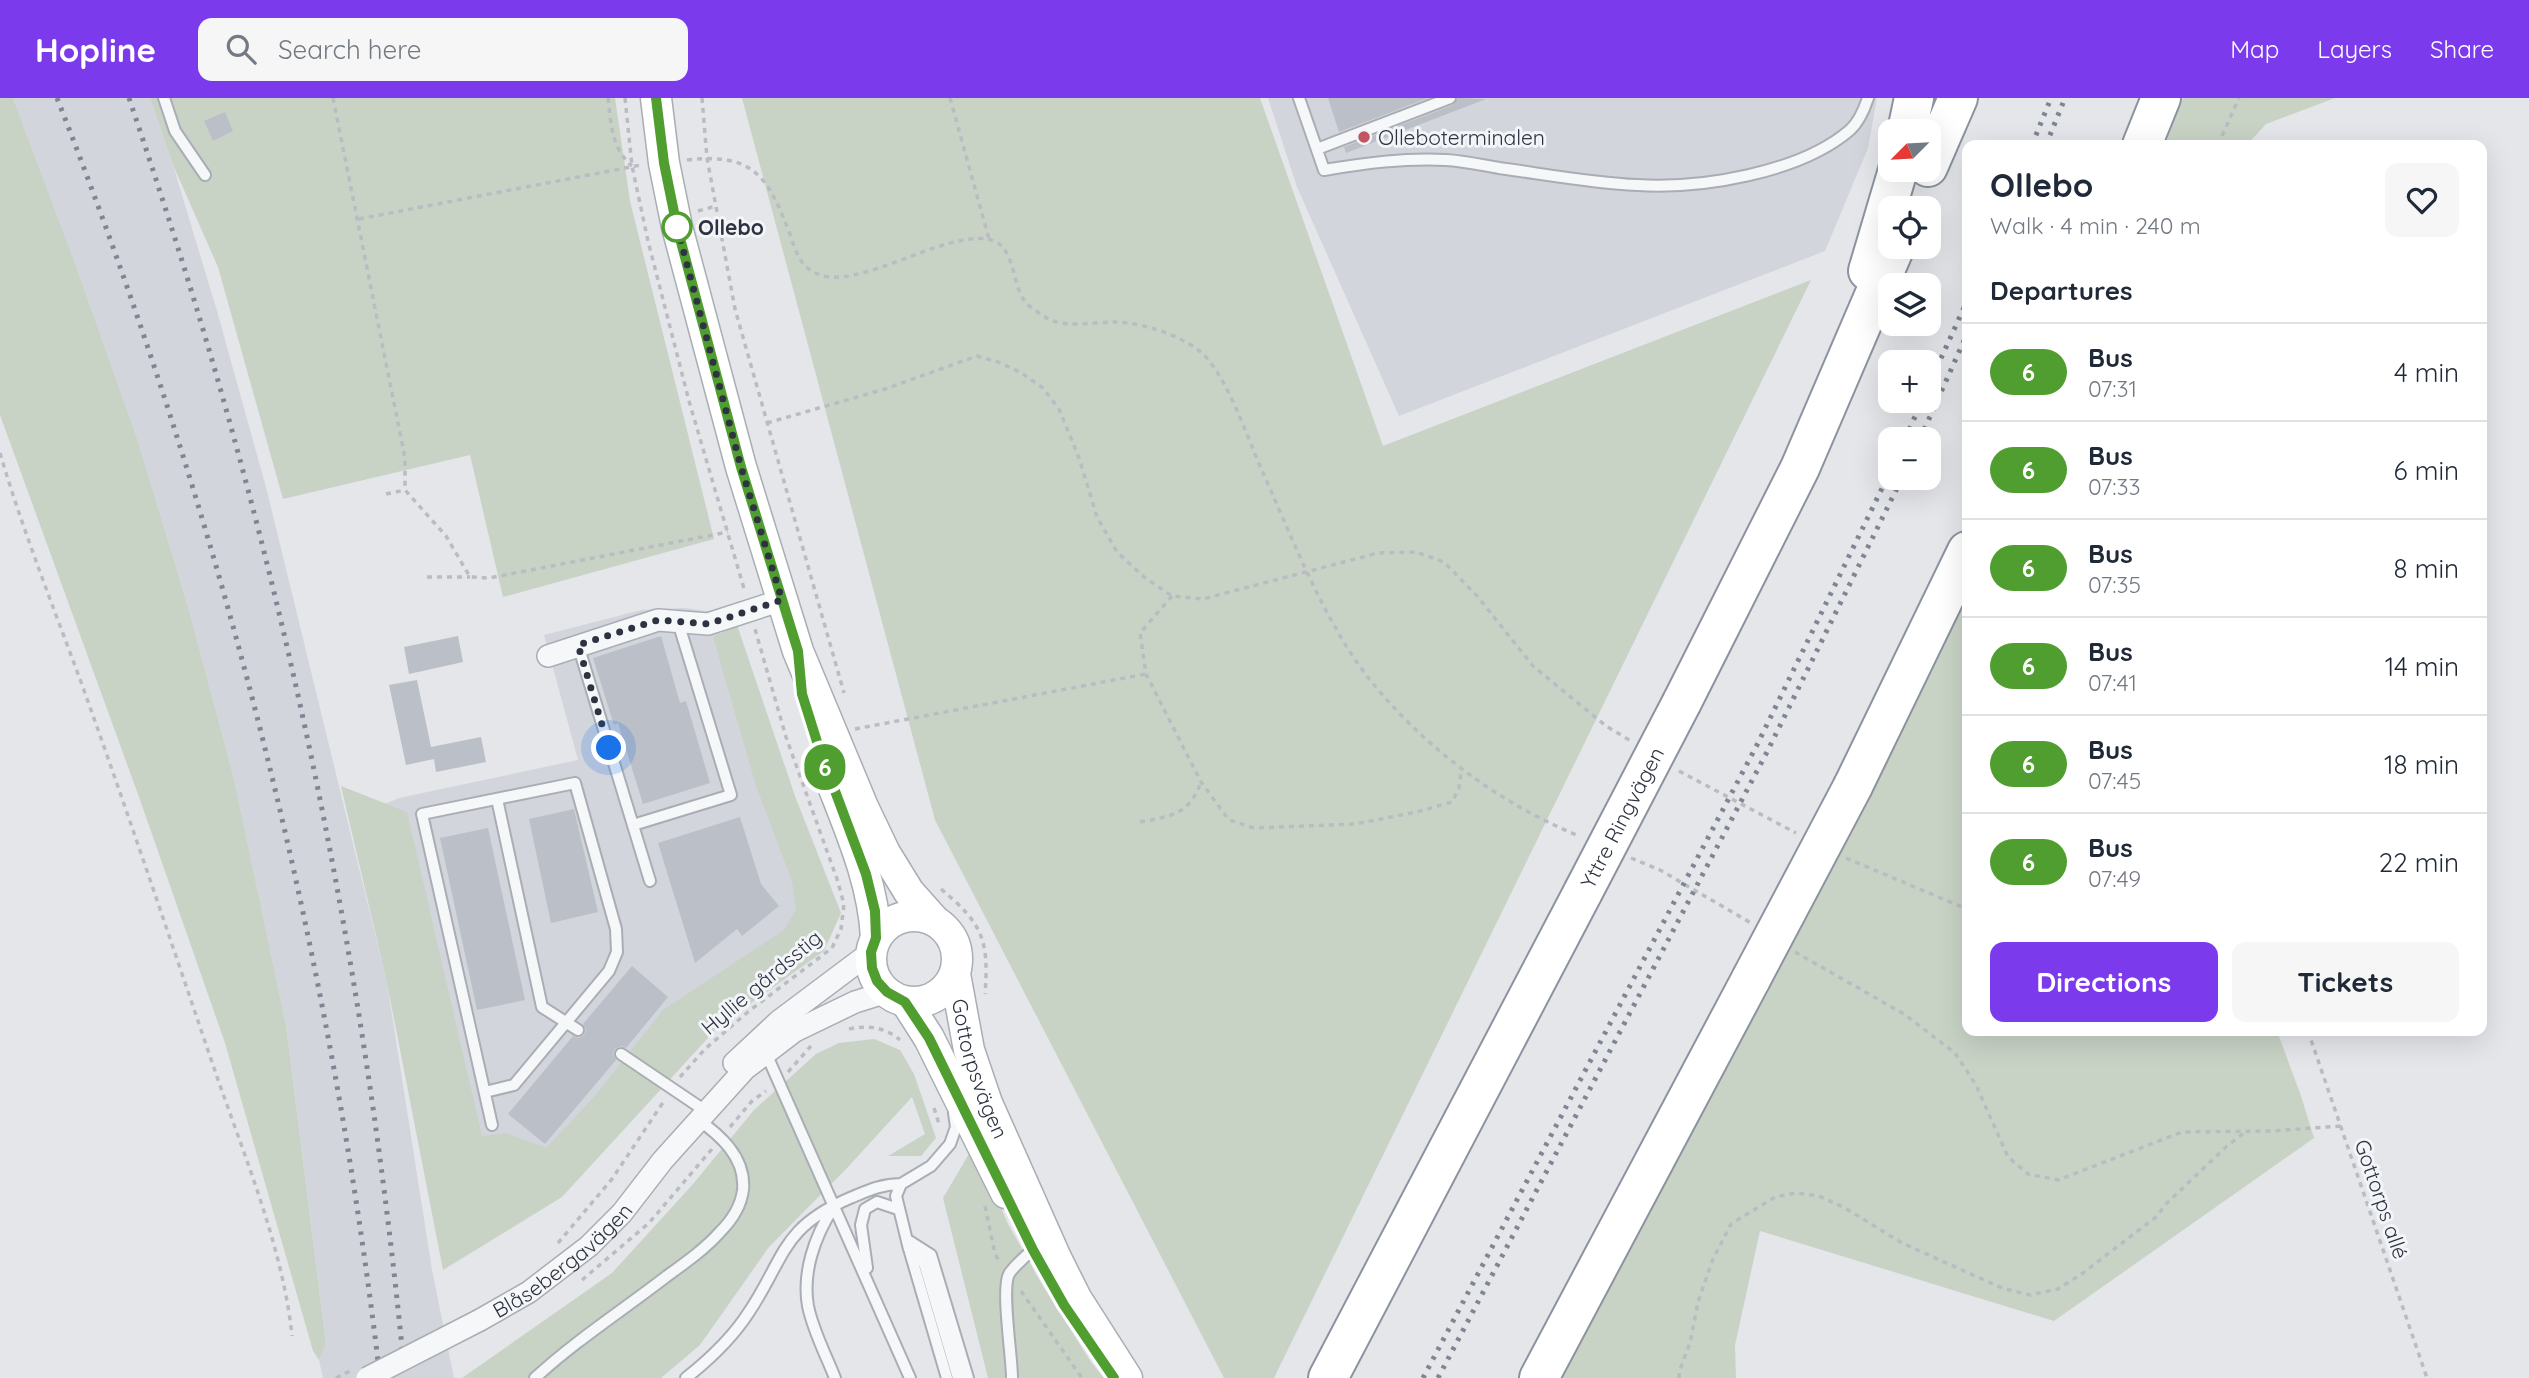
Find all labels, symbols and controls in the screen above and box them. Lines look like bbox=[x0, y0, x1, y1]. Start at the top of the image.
search box bbox=[198, 18, 688, 81]
text: Hopline bbox=[35, 29, 156, 70]
icon: search bbox=[222, 30, 260, 68]
text: Search here bbox=[278, 33, 421, 66]
text: Map bbox=[2230, 34, 2279, 64]
text: Layers bbox=[2317, 34, 2392, 64]
text: Share bbox=[2430, 34, 2494, 64]
north arrow bbox=[1878, 119, 1941, 182]
map controls bbox=[1878, 119, 1941, 490]
place label: Olleboterminalen bbox=[1378, 124, 1545, 150]
marker: Olleboterminalen bbox=[1356, 129, 1372, 145]
button: heart bbox=[2385, 163, 2459, 237]
text: Ollebo bbox=[1990, 164, 2093, 205]
button: locate bbox=[1878, 196, 1941, 259]
text: Walk · 4 min · 240 m bbox=[1990, 211, 2201, 240]
marker: Ollebo bbox=[662, 212, 692, 242]
place label: Ollebo bbox=[698, 214, 764, 240]
button: layers bbox=[1878, 273, 1941, 336]
text: Departures bbox=[1990, 274, 2133, 307]
text: Bus bbox=[2088, 341, 2133, 374]
button: + bbox=[1878, 350, 1941, 413]
text: 4 min bbox=[2394, 356, 2459, 389]
text: 6 bbox=[2022, 357, 2035, 387]
text: 07:31 bbox=[2088, 374, 2137, 403]
button: − bbox=[1878, 427, 1941, 490]
text: Bus bbox=[2088, 439, 2133, 472]
text: 6 min bbox=[2394, 454, 2459, 487]
text: 6 bbox=[2022, 455, 2035, 485]
text: 07:33 bbox=[2088, 472, 2141, 501]
text: Bus bbox=[2088, 537, 2133, 570]
text: 8 min bbox=[2394, 552, 2459, 585]
text: 6 bbox=[2022, 553, 2035, 583]
text: 07:35 bbox=[2088, 570, 2141, 599]
text: Bus bbox=[2088, 635, 2133, 668]
text: 14 min bbox=[2385, 650, 2459, 683]
text: 6 bbox=[2022, 651, 2035, 681]
text: 07:41 bbox=[2088, 668, 2137, 697]
your location bbox=[591, 730, 626, 765]
text: Bus bbox=[2088, 733, 2133, 766]
street label: Yttre Ringvägen bbox=[1574, 743, 1669, 892]
line badge: 6 bbox=[802, 744, 848, 790]
text: 18 min bbox=[2384, 748, 2459, 781]
text: 6 bbox=[2022, 749, 2035, 779]
text: 6 bbox=[818, 752, 832, 782]
text: 07:45 bbox=[2088, 766, 2141, 795]
text: Bus bbox=[2088, 831, 2133, 864]
text: 22 min bbox=[2379, 846, 2459, 879]
text: 6 bbox=[2022, 847, 2035, 877]
text: 07:49 bbox=[2088, 864, 2141, 893]
street label: Hyllie gårdsstig bbox=[695, 924, 827, 1040]
button: Directions bbox=[1990, 942, 2218, 1022]
button: Tickets bbox=[2232, 942, 2459, 1022]
street label: Gottorpsvägen bbox=[947, 997, 1014, 1142]
street label: Gottorps allé bbox=[2349, 1136, 2415, 1262]
street label: Blåsebergavägen bbox=[488, 1198, 638, 1323]

